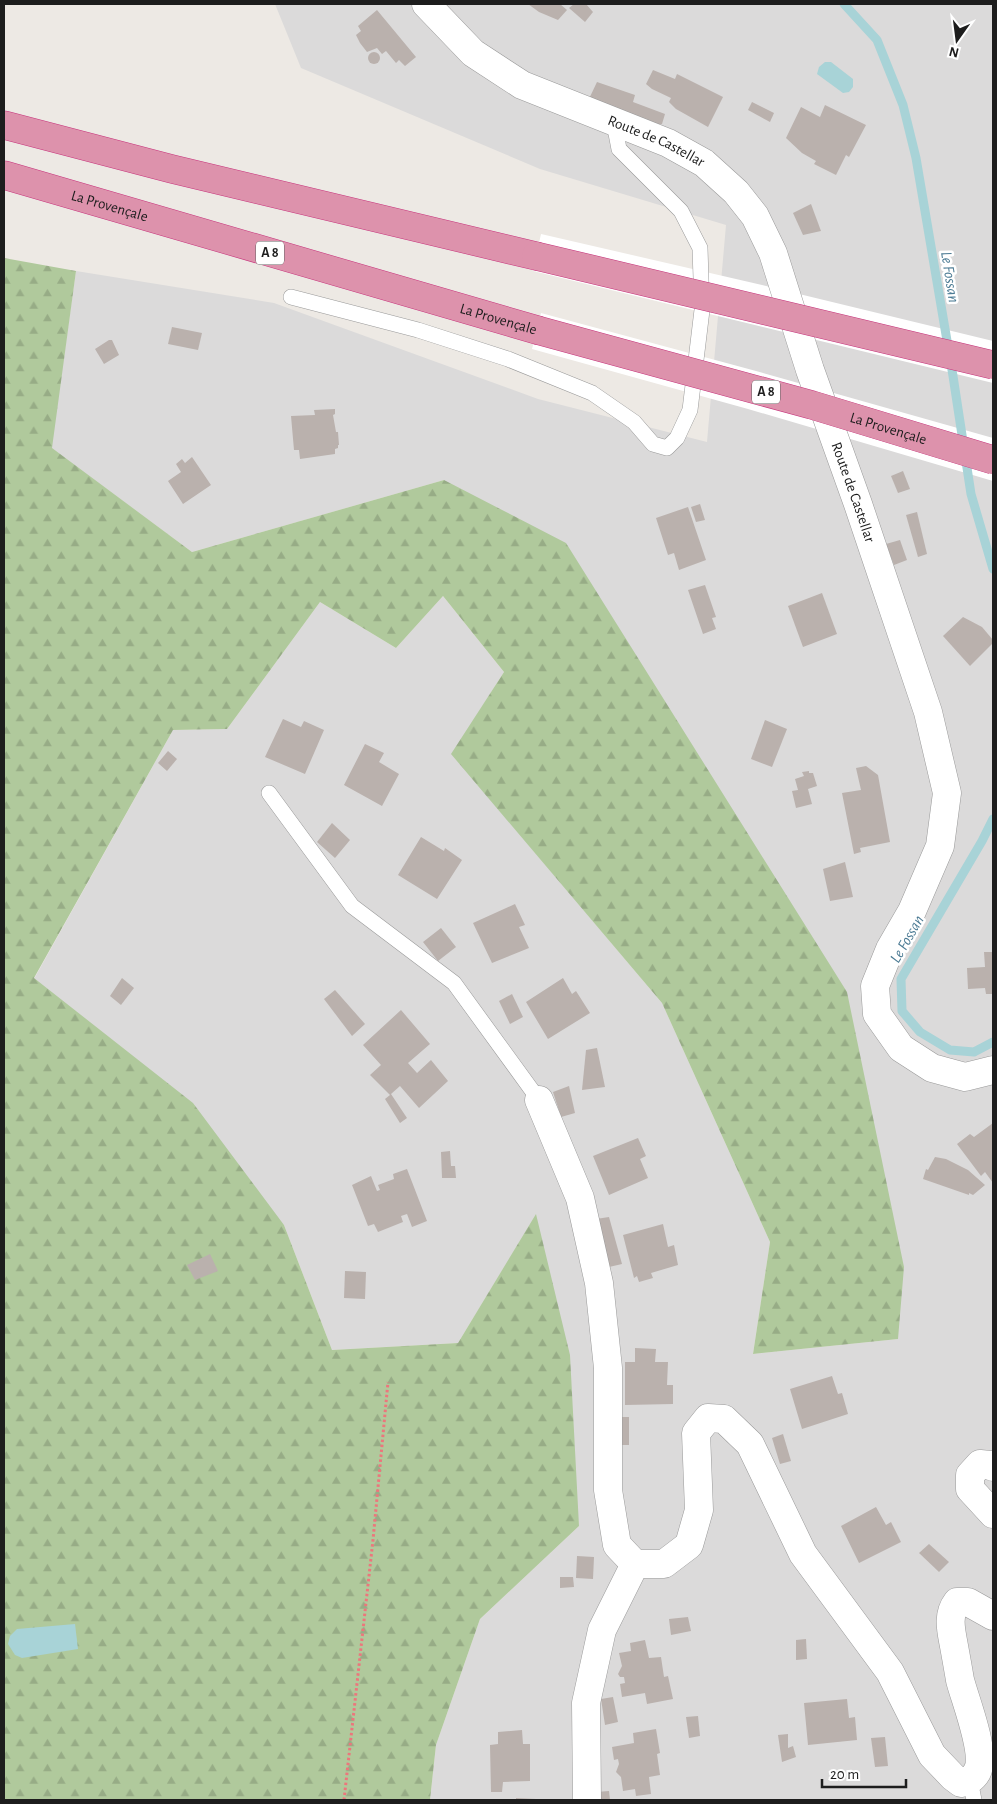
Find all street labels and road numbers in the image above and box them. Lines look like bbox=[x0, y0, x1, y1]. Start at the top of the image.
street label: Route de Castellar bbox=[606, 112, 708, 169]
street label: La Provençale bbox=[69, 187, 150, 224]
road number: A 8 bbox=[256, 242, 284, 264]
street label: La Provençale bbox=[458, 301, 539, 337]
road number: A 8 bbox=[752, 381, 780, 404]
street label: La Provençale bbox=[848, 410, 929, 447]
street label: Route de Castellar bbox=[829, 440, 878, 544]

